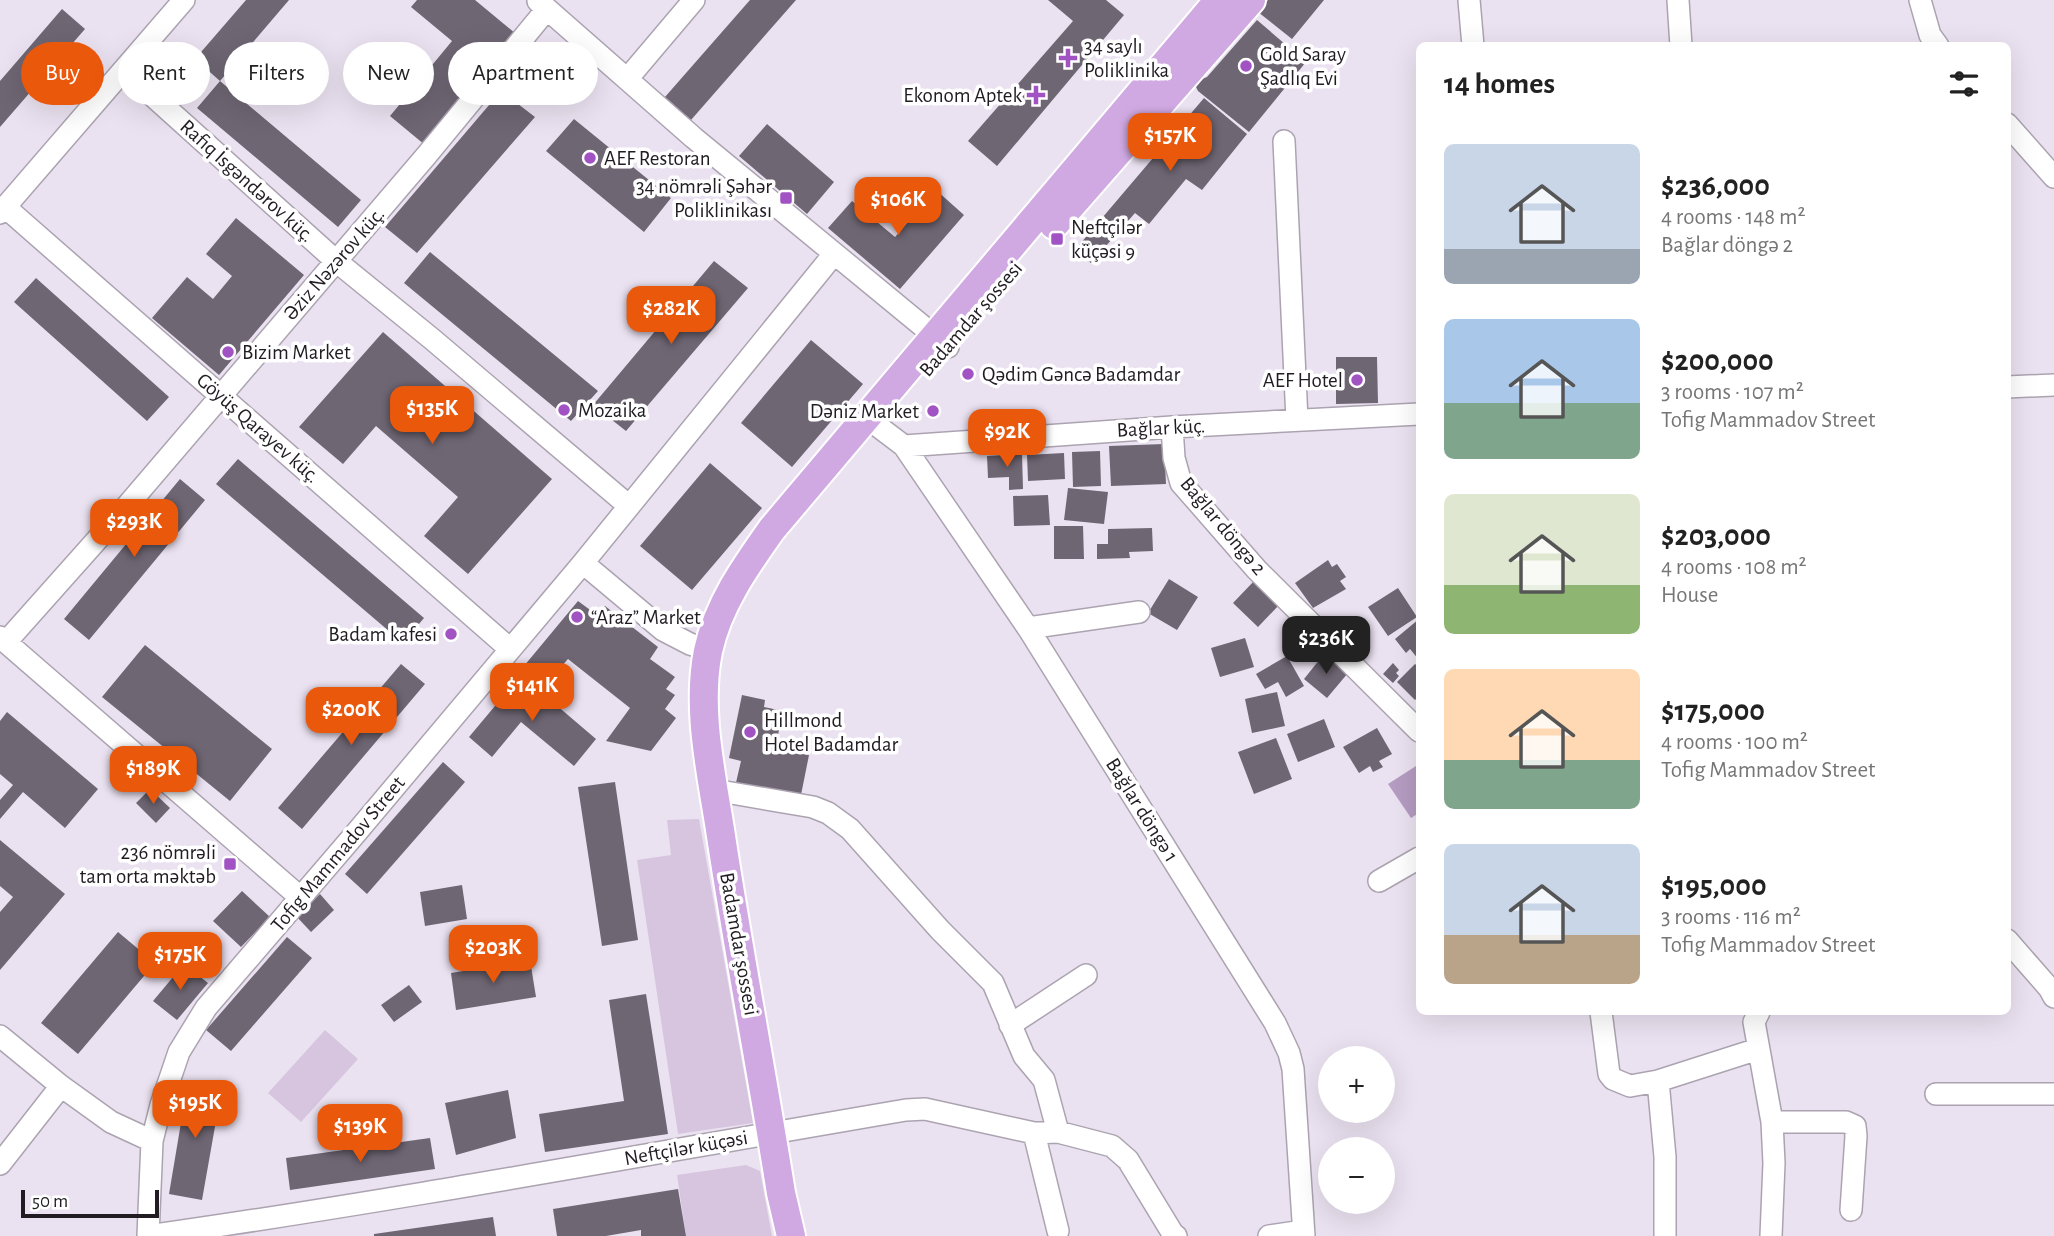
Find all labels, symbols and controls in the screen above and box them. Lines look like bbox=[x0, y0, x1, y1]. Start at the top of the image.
place label: 34 saylı Poliklinika bbox=[1084, 36, 1170, 81]
chip: Buy bbox=[21, 42, 104, 105]
chip: Rent bbox=[118, 42, 210, 105]
chip: Filters bbox=[224, 42, 329, 105]
chip: New bbox=[343, 42, 434, 105]
chip: Apartment bbox=[448, 42, 598, 105]
place label: Gold Saray Şadlıq Evi bbox=[1260, 44, 1346, 89]
marker: 34 saylı Poliklinika bbox=[1058, 48, 1078, 68]
marker: Gold Saray Şadlıq Evi bbox=[1238, 58, 1254, 74]
icon: filters bbox=[1945, 65, 1983, 103]
text: 14 homes bbox=[1444, 69, 1555, 99]
place label: Ekonom Aptek bbox=[903, 85, 1022, 106]
marker: Ekonom Aptek bbox=[1028, 87, 1044, 103]
pin: $157K bbox=[1121, 114, 1219, 173]
street label: Rafiq İsgəndərov küç. bbox=[176, 115, 319, 246]
text: $157K bbox=[1144, 124, 1196, 147]
place label: AEF Restoran bbox=[604, 148, 711, 169]
marker: AEF Restoran bbox=[582, 150, 598, 166]
text: $236,000 bbox=[1661, 171, 1770, 201]
icon: home bbox=[1500, 172, 1584, 256]
place label: 34 nömrəli Şəhər Poliklinikası bbox=[636, 176, 772, 221]
pin: $106K bbox=[849, 177, 947, 237]
text: $106K bbox=[870, 188, 926, 211]
marker: 34 nömrəli Şəhər Poliklinikası bbox=[778, 190, 794, 206]
street label: Əziz Nəzərov küç. bbox=[280, 204, 388, 324]
text: 4 rooms · 148 m² bbox=[1661, 206, 1806, 229]
place label: Neftçilər küçəsi 9 bbox=[1071, 217, 1142, 262]
marker: Neftçilər küçəsi 9 bbox=[1049, 231, 1065, 247]
text: Bağlar döngə 2 bbox=[1661, 234, 1793, 257]
street label: Badamdar şossesi bbox=[916, 257, 1026, 381]
pin: $282K bbox=[622, 286, 720, 346]
text: $282K bbox=[643, 297, 699, 320]
place label: Bizim Market bbox=[242, 342, 351, 363]
marker: Bizim Market bbox=[220, 344, 236, 360]
text: $200,000 bbox=[1661, 346, 1774, 376]
icon: home bbox=[1500, 347, 1584, 431]
place label: Qədim Gəncə Badamdar bbox=[982, 364, 1181, 385]
marker: Qədim Gəncə Badamdar bbox=[960, 366, 976, 382]
street label: Göyüş Qarayev küç. bbox=[193, 369, 323, 487]
place label: AEF Hotel bbox=[1263, 370, 1343, 391]
marker: AEF Hotel bbox=[1349, 372, 1365, 388]
text: 3 rooms · 107 m² bbox=[1661, 381, 1804, 404]
pin: $135K bbox=[383, 386, 481, 446]
text: $135K bbox=[406, 397, 458, 420]
place label: Mozaika bbox=[578, 400, 647, 421]
place label: Dəniz Market bbox=[810, 401, 919, 422]
marker: Mozaika bbox=[556, 402, 572, 418]
marker: Dəniz Market bbox=[925, 403, 941, 419]
text: Tofig Mammadov Street bbox=[1661, 409, 1875, 432]
pin: $92K bbox=[966, 410, 1048, 469]
street label: Bağlar küç. bbox=[1116, 415, 1206, 441]
text: $92K bbox=[984, 420, 1030, 443]
street label: Bağlar döngə 2 bbox=[1176, 473, 1270, 579]
pin: $293K bbox=[85, 500, 183, 559]
text: $293K bbox=[106, 510, 162, 533]
text: $203,000 bbox=[1661, 521, 1771, 551]
icon: home bbox=[1500, 522, 1584, 606]
text: 4 rooms · 108 m² bbox=[1661, 556, 1807, 579]
text: House bbox=[1661, 584, 1718, 607]
place label: “Araz” Market bbox=[591, 607, 701, 628]
marker: “Araz” Market bbox=[569, 609, 585, 625]
pin: $236K bbox=[1277, 616, 1375, 676]
place label: Badam kafesi bbox=[328, 624, 437, 645]
marker: Badam kafesi bbox=[443, 626, 459, 642]
text: $236K bbox=[1298, 627, 1354, 650]
pin: $141K bbox=[483, 664, 581, 723]
text: $141K bbox=[506, 674, 558, 697]
pin: $200K bbox=[302, 688, 400, 747]
text: $175,000 bbox=[1661, 696, 1765, 726]
icon: home bbox=[1500, 697, 1584, 781]
text: $200K bbox=[322, 698, 380, 721]
place label: Hillmond Hotel Badamdar bbox=[764, 710, 898, 755]
marker: Hillmond Hotel Badamdar bbox=[742, 724, 758, 740]
text: 4 rooms · 100 m² bbox=[1661, 731, 1808, 754]
pin: $189K bbox=[104, 746, 202, 806]
street label: Bağlar döngə 1 bbox=[1102, 754, 1182, 866]
text: $189K bbox=[126, 757, 180, 780]
text: Tofig Mammadov Street bbox=[1661, 759, 1875, 782]
street label: Tofig Mammadov Street bbox=[267, 772, 409, 936]
place label: 236 nömrəli tam orta məktəb bbox=[80, 842, 216, 887]
marker: 236 nömrəli tam orta məktəb bbox=[222, 856, 238, 872]
street label: Badamdar şossesi bbox=[716, 871, 762, 1017]
text: $195,000 bbox=[1661, 871, 1767, 901]
icon: home bbox=[1500, 872, 1584, 956]
text: 3 rooms · 116 m² bbox=[1661, 906, 1801, 929]
pin: $203K bbox=[444, 926, 542, 985]
pin: $175K bbox=[131, 932, 229, 992]
text: Tofig Mammadov Street bbox=[1661, 934, 1875, 957]
text: $203K bbox=[465, 936, 521, 959]
text: $175K bbox=[154, 943, 206, 966]
map controls bbox=[1318, 1046, 1395, 1214]
button: + bbox=[1318, 1046, 1395, 1123]
pin: $195K bbox=[146, 1080, 244, 1140]
text: $195K bbox=[168, 1091, 222, 1114]
pin: $139K bbox=[311, 1104, 409, 1164]
text: $139K bbox=[333, 1115, 387, 1138]
street label: Neftçilər küçəsi bbox=[622, 1127, 750, 1169]
button: − bbox=[1318, 1137, 1395, 1214]
scale bar bbox=[21, 1187, 159, 1219]
text: 50 m bbox=[32, 1192, 68, 1211]

